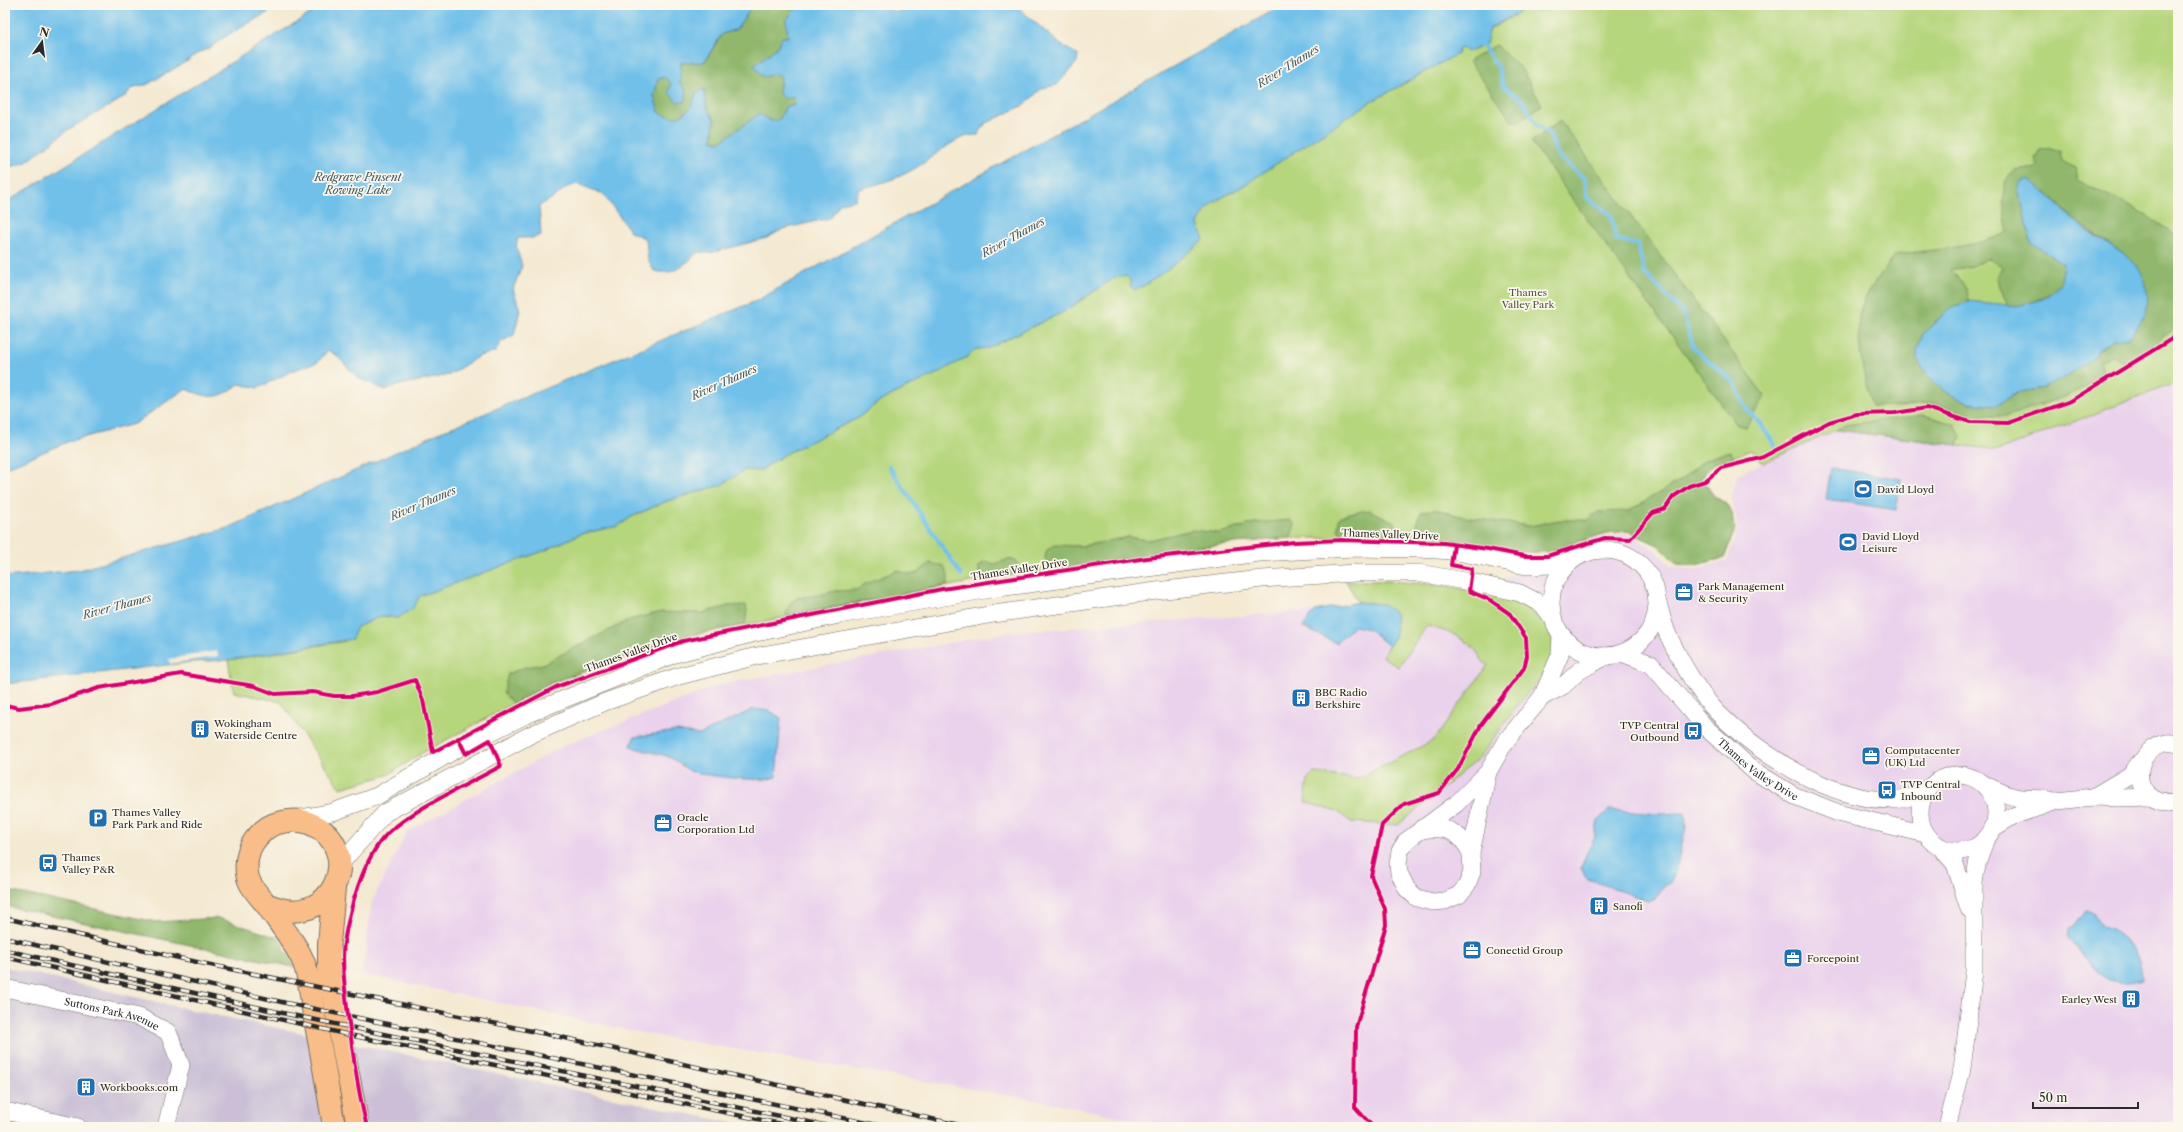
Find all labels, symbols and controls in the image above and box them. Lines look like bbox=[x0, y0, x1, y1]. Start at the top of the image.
north arrow bbox=[22, 22, 62, 62]
text: N bbox=[38, 24, 51, 40]
water label: River Thames bbox=[1254, 41, 1322, 91]
water label: Redgrave Pinsent Rowing Lake bbox=[314, 170, 403, 197]
water label: River Thames bbox=[978, 214, 1047, 261]
park label: Thames Valley Park bbox=[1501, 286, 1555, 311]
water label: River Thames bbox=[688, 361, 759, 403]
sports icon: David Lloyd bbox=[1852, 478, 1874, 500]
water label: River Thames bbox=[387, 483, 458, 524]
place label: David Lloyd bbox=[1877, 483, 1934, 496]
street label: Thames Valley Drive bbox=[1341, 526, 1439, 543]
place label: David Lloyd Leisure bbox=[1862, 530, 1919, 555]
sports icon: David Lloyd Leisure bbox=[1837, 531, 1859, 553]
street label: Thames Valley Drive bbox=[970, 555, 1069, 584]
place label: Park Management & Security bbox=[1698, 580, 1785, 605]
office icon: Park Management & Security bbox=[1673, 581, 1695, 603]
water label: River Thames bbox=[80, 590, 153, 622]
street label: Thames Valley Drive bbox=[583, 630, 680, 675]
place label: BBC Radio Berkshire bbox=[1315, 686, 1367, 711]
building icon: BBC Radio Berkshire bbox=[1290, 687, 1312, 709]
place label: Wokingham Waterside Centre bbox=[213, 717, 298, 742]
building icon: Wokingham Waterside Centre bbox=[189, 718, 211, 740]
place label: TVP Central Outbound bbox=[1620, 719, 1679, 744]
bus stop icon: TVP Central Outbound bbox=[1682, 720, 1704, 742]
street label: Thames Valley Drive bbox=[1715, 735, 1800, 804]
place label: Computacenter (UK) Ltd bbox=[1885, 744, 1961, 769]
office icon: Computacenter (UK) Ltd bbox=[1860, 745, 1882, 767]
place label: TVP Central Inbound bbox=[1901, 778, 1960, 803]
bus stop icon: TVP Central Inbound bbox=[1876, 779, 1898, 801]
place label: Thames Valley Park Park and Ride bbox=[112, 806, 203, 831]
parking icon: Thames Valley Park Park and Ride bbox=[87, 807, 109, 829]
place label: Oracle Corporation Ltd bbox=[677, 811, 755, 836]
office icon: Oracle Corporation Ltd bbox=[652, 812, 674, 834]
place label: Thames Valley P&R bbox=[61, 851, 115, 876]
bus stop icon: Thames Valley P&R bbox=[37, 852, 59, 874]
building icon: Sanofi bbox=[1588, 895, 1610, 917]
place label: Sanofi bbox=[1613, 900, 1643, 913]
office icon: Conectid Group bbox=[1461, 939, 1483, 961]
place label: Conectid Group bbox=[1486, 944, 1563, 957]
office icon: Forcepoint bbox=[1782, 947, 1804, 969]
place label: Forcepoint bbox=[1807, 952, 1860, 965]
building icon: Earley West bbox=[2120, 988, 2142, 1010]
place label: Earley West bbox=[2061, 993, 2117, 1006]
street label: Suttons Park Avenue bbox=[63, 995, 162, 1033]
building icon: Workbooks.com bbox=[75, 1076, 97, 1098]
place label: Workbooks.com bbox=[99, 1081, 179, 1094]
scale bar bbox=[2033, 1084, 2138, 1110]
text: 50 m bbox=[2039, 1090, 2068, 1105]

